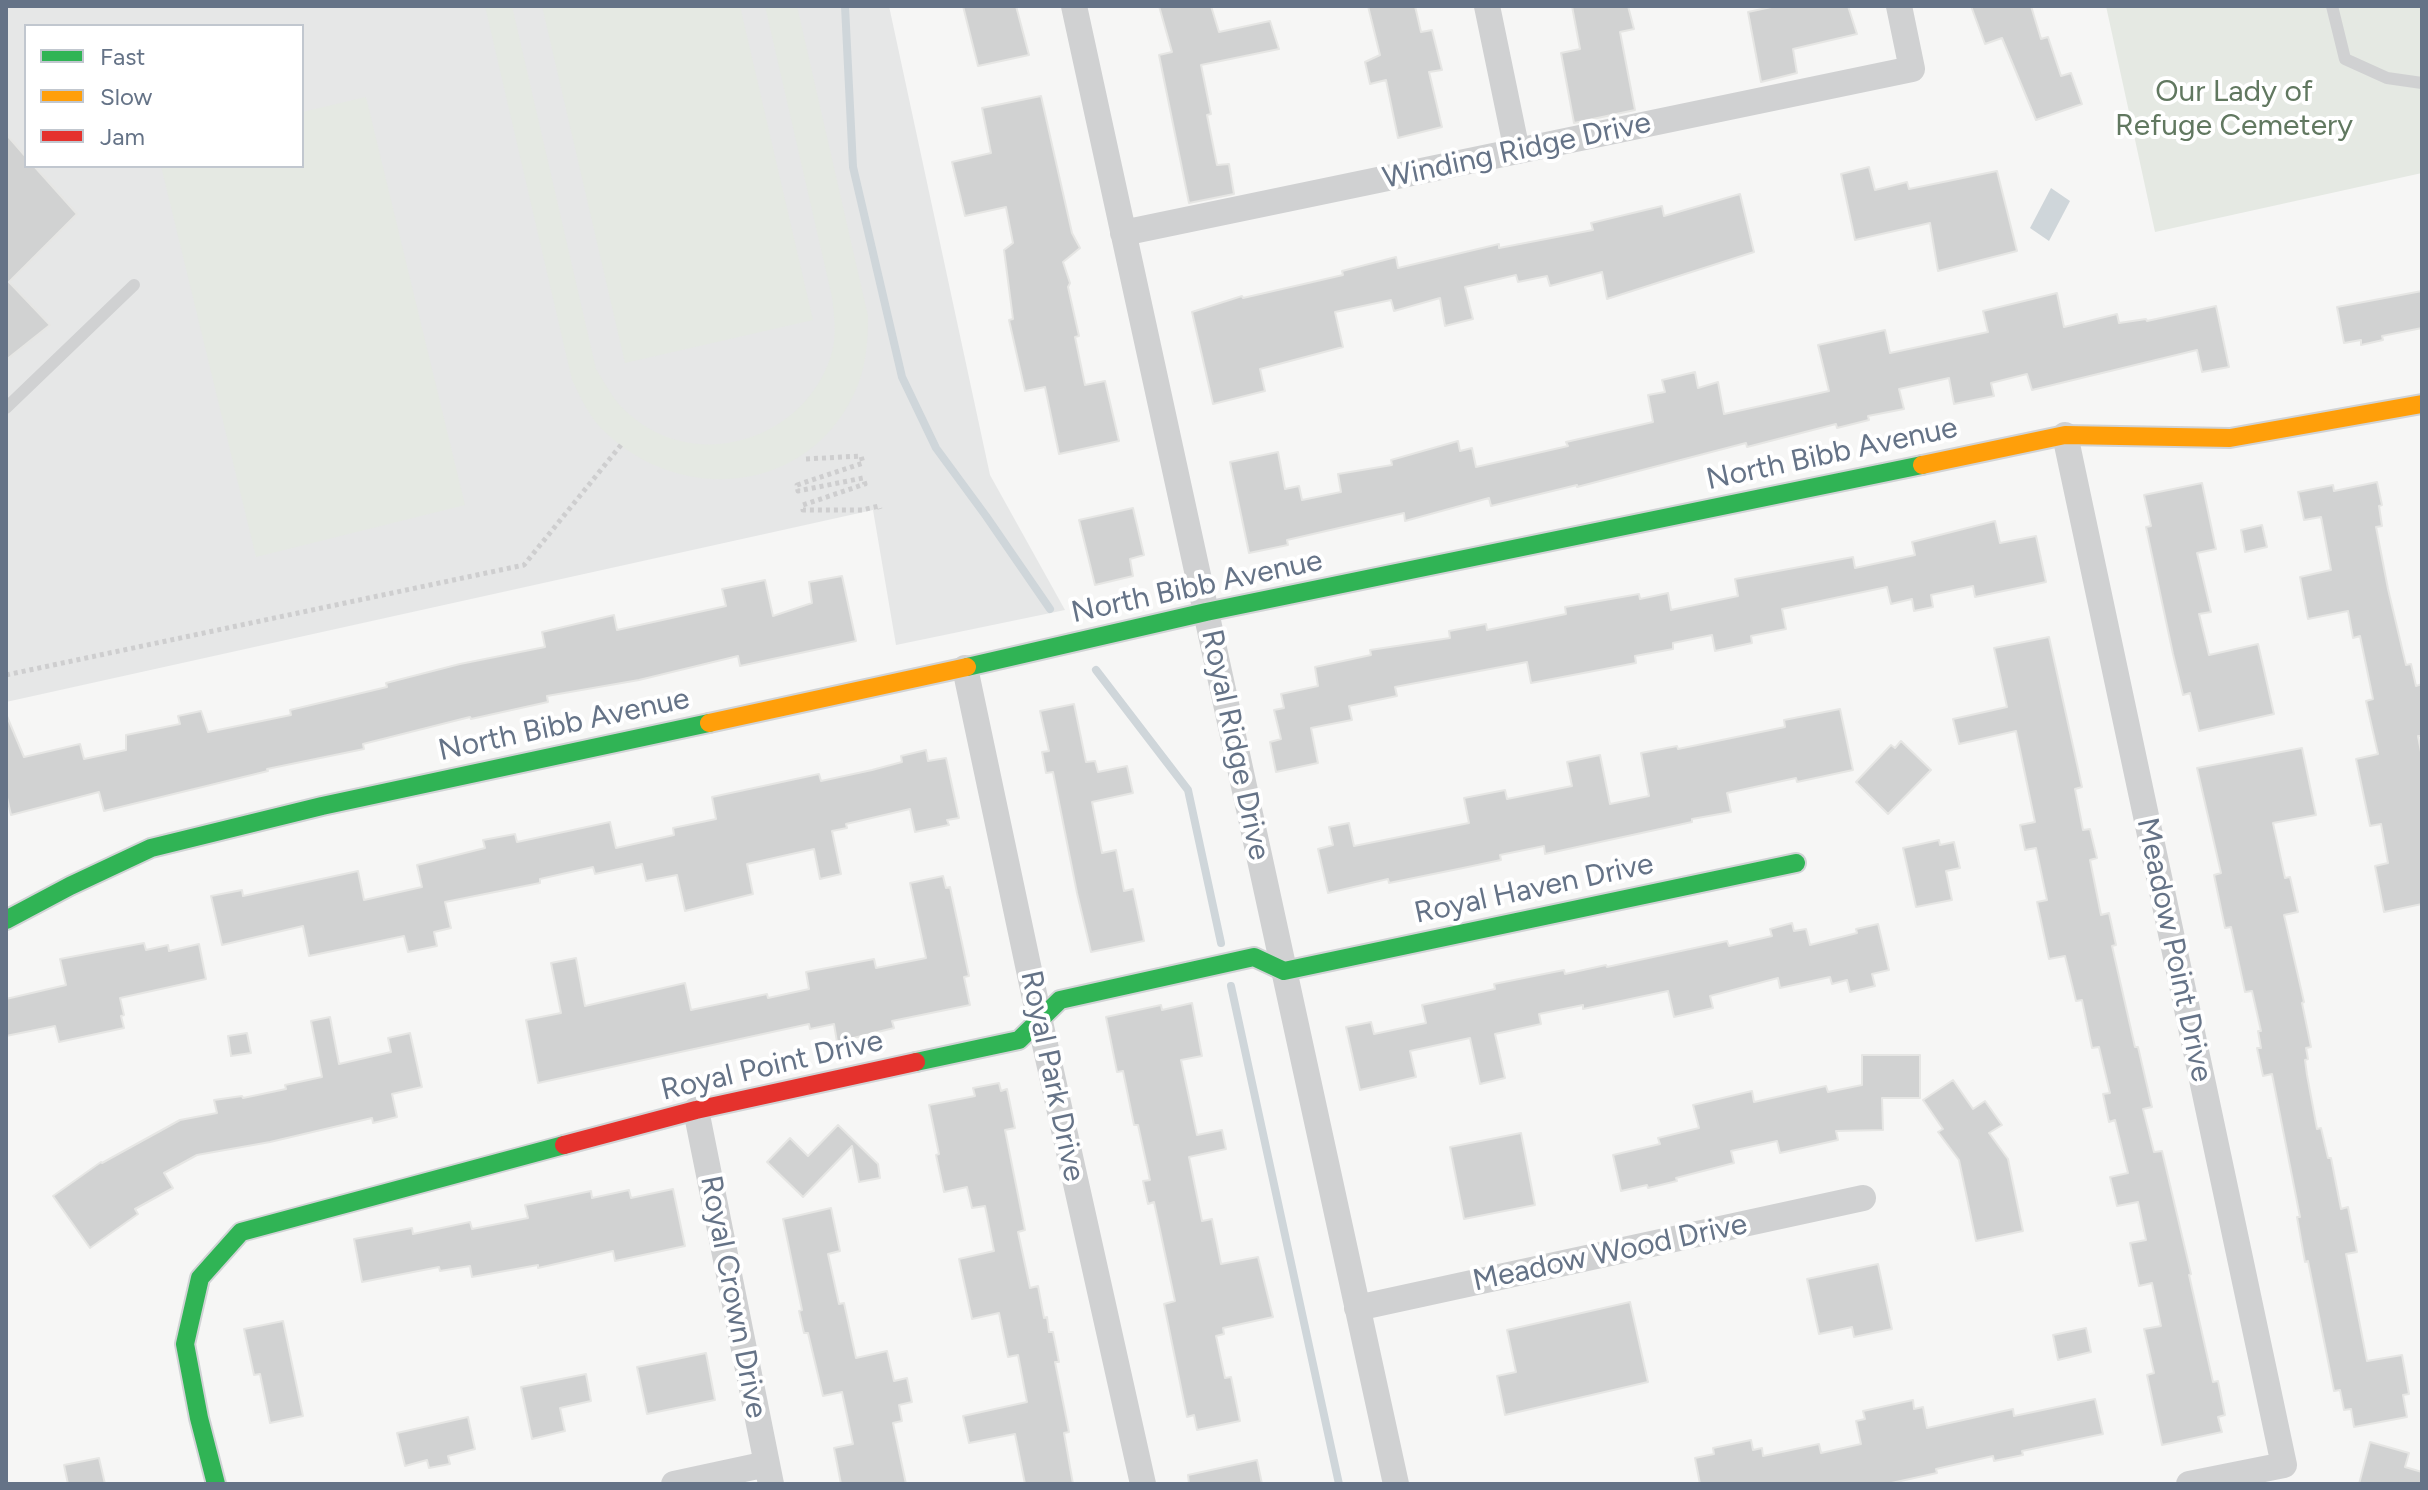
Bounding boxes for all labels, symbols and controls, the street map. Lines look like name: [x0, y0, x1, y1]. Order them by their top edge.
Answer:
legend: [24, 24, 304, 168]
text: Fast: [100, 42, 145, 71]
park label: Our Lady of Refuge Cemetery: [2115, 74, 2353, 144]
text: Slow: [100, 82, 152, 111]
street label: Winding Ridge Drive: [1380, 105, 1654, 197]
text: Jam: [100, 122, 145, 151]
street label: North Bibb Avenue: [1703, 410, 1961, 498]
street label: North Bibb Avenue: [1068, 543, 1326, 631]
street label: Royal Ridge Drive: [1193, 627, 1277, 863]
street label: North Bibb Avenue: [435, 681, 693, 769]
street label: Meadow Point Drive: [2128, 815, 2220, 1085]
street label: Royal Haven Drive: [1411, 846, 1657, 932]
street label: Royal Park Drive: [1012, 967, 1092, 1185]
street label: Royal Point Drive: [657, 1023, 887, 1109]
street label: Royal Crown Drive: [692, 1173, 774, 1421]
street label: Meadow Wood Drive: [1470, 1206, 1750, 1300]

